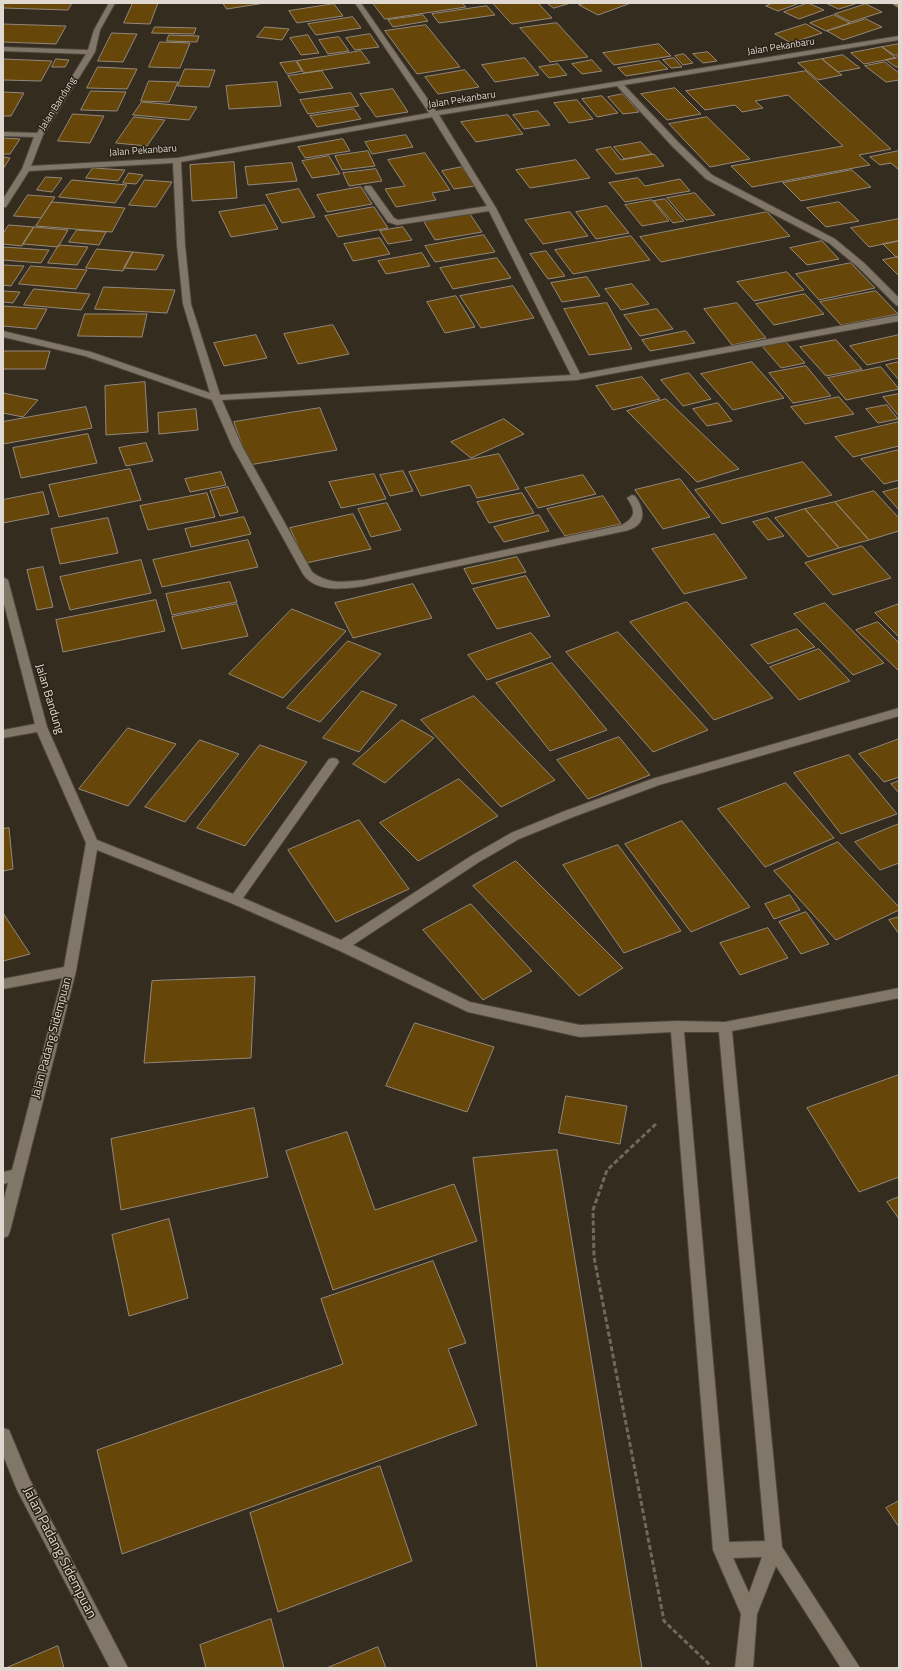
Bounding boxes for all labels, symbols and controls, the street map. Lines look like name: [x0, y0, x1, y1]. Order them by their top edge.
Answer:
street label: Jalan Pekanbaru: [747, 36, 815, 58]
street label: Jalan Bandung: [37, 75, 79, 133]
street label: Jalan Pekanbaru: [428, 89, 496, 111]
street label: Jalan Pekanbaru: [109, 143, 177, 159]
street label: Jalan Bandung: [32, 662, 66, 736]
street label: Jalan Padang Sidempuan: [29, 976, 75, 1100]
street label: Jalan Padang Sidempuan: [18, 1484, 100, 1622]

